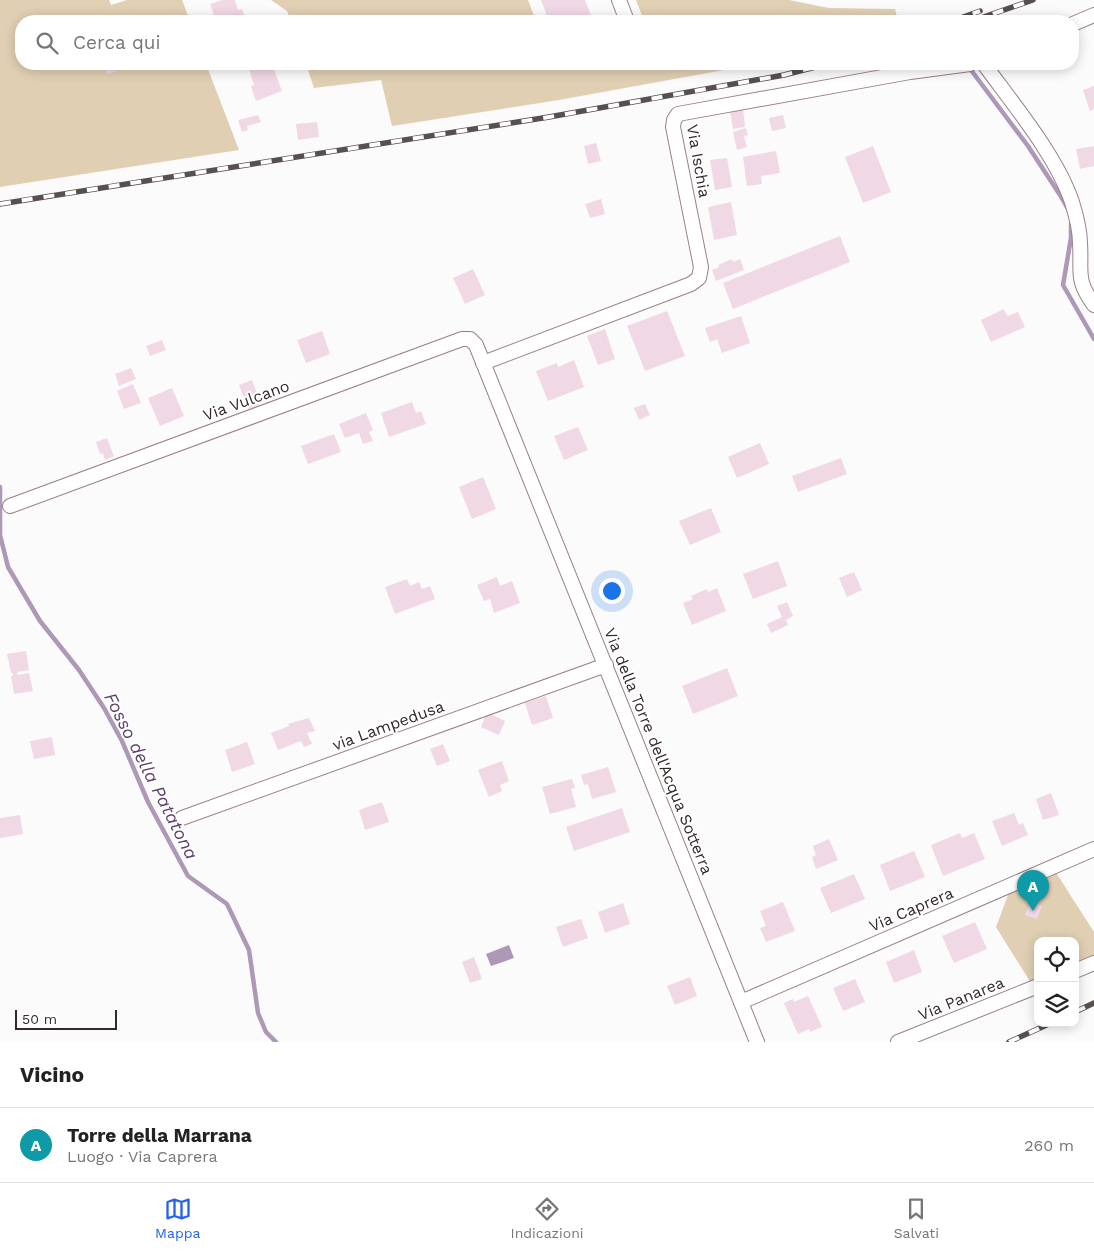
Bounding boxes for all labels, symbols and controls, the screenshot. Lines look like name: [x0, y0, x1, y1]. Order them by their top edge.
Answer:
search box: [15, 15, 1079, 70]
icon: search: [33, 29, 61, 57]
text: Cerca qui: [73, 31, 161, 54]
street label: Via Ischia: [683, 123, 714, 199]
street label: Via Vulcano: [200, 376, 292, 425]
your location: [599, 578, 625, 604]
street label: Via della Torre dell'Acqua Sotterra: [600, 625, 717, 877]
water label: Fosso della Patatona: [100, 689, 203, 863]
street label: via Lampedusa: [330, 696, 447, 754]
pin: A: [1017, 870, 1049, 911]
street label: Via Caprera: [866, 883, 956, 936]
map controls: [1034, 937, 1079, 1027]
button: locate: [1034, 937, 1079, 982]
street label: Via Panarea: [915, 973, 1007, 1024]
button: layers: [1034, 982, 1079, 1027]
scale bar: [15, 1007, 118, 1030]
text: 50 m: [22, 1011, 57, 1027]
text: Vicino: [20, 1062, 84, 1087]
text: Torre della Marrana: [67, 1124, 252, 1147]
text: A: [31, 1136, 41, 1155]
text: 260 m: [1024, 1136, 1074, 1155]
text: Luogo · Via Caprera: [67, 1147, 218, 1166]
tab: Mappa: [155, 1195, 200, 1241]
tab: Indicazioni: [511, 1195, 584, 1241]
tab: Salvati: [894, 1195, 939, 1241]

